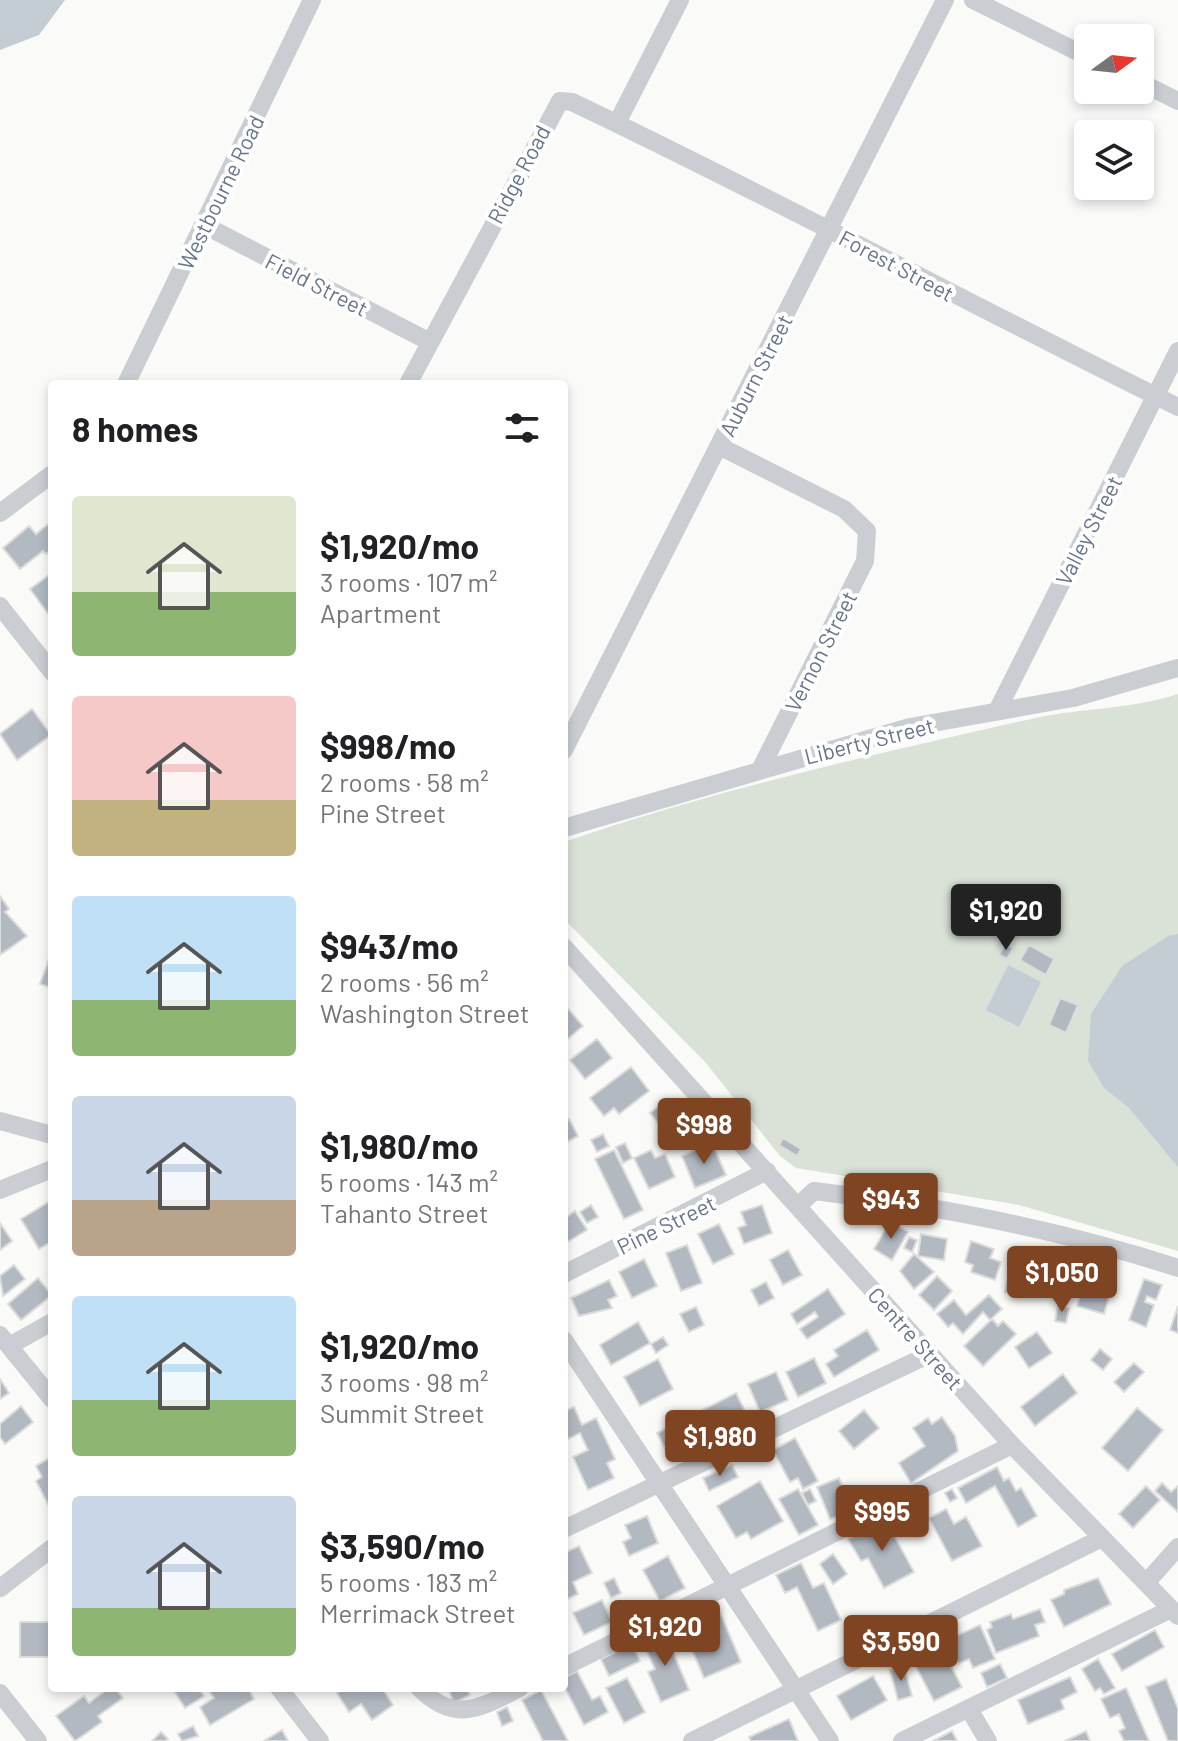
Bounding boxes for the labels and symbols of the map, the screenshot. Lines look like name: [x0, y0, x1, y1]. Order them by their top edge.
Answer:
north arrow: [1074, 24, 1154, 104]
street label: Westbourne Road: [171, 111, 269, 273]
street label: Ridge Road: [481, 120, 555, 228]
street label: Forest Street: [835, 224, 959, 306]
street label: Field Street: [261, 247, 373, 321]
street label: Auburn Street: [713, 310, 797, 440]
street label: Valley Street: [1049, 471, 1127, 589]
street label: Vernon Street: [779, 586, 861, 716]
street label: Liberty Street: [802, 711, 936, 769]
pin: $1,920: [941, 884, 1071, 952]
pin: $998: [657, 1098, 751, 1166]
pin: $943: [844, 1173, 938, 1241]
street label: Pine Street: [612, 1189, 720, 1259]
pin: $1,050: [997, 1246, 1127, 1314]
street label: Centre Street: [863, 1281, 969, 1395]
pin: $1,980: [655, 1410, 785, 1478]
pin: $995: [835, 1485, 929, 1553]
pin: $1,920: [600, 1600, 730, 1668]
pin: $3,590: [836, 1615, 966, 1683]

